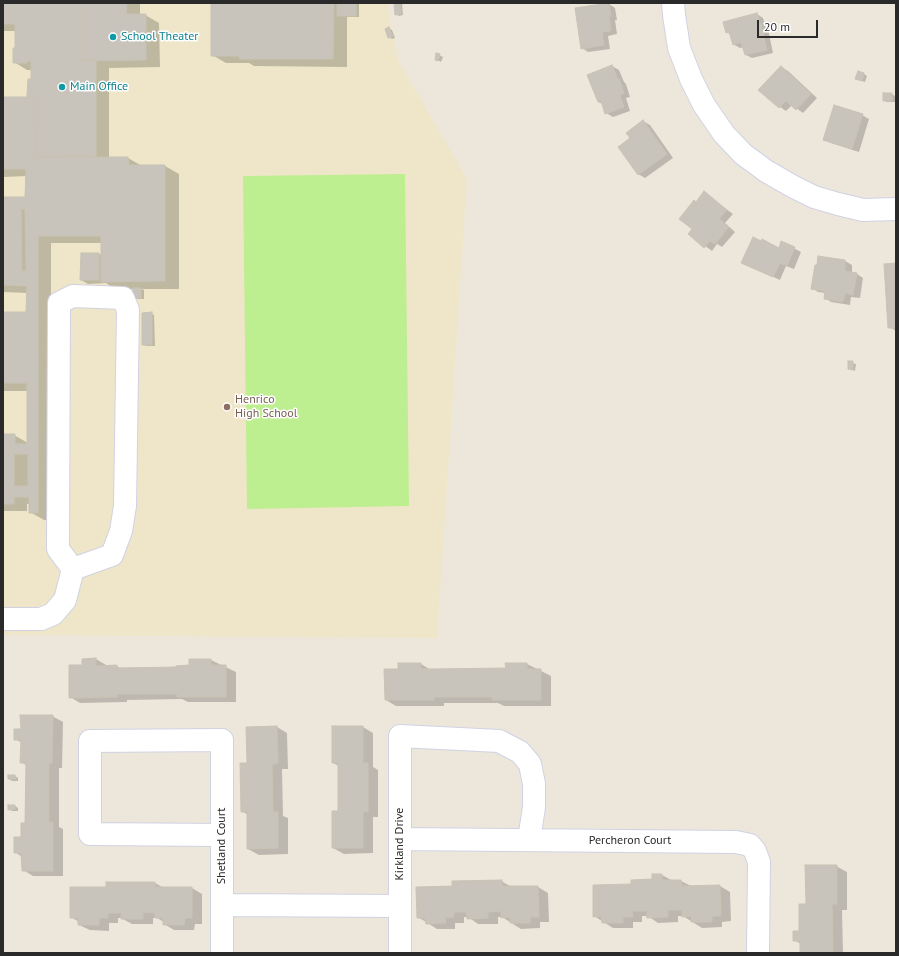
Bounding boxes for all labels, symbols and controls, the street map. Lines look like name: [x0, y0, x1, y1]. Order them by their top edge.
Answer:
scale bar: [759, 12, 820, 38]
text: 20 m: [764, 19, 790, 34]
place label: School Theater: [121, 30, 198, 44]
marker: School Theater: [108, 32, 118, 42]
place label: Main Office: [70, 80, 128, 94]
marker: Main Office: [57, 82, 67, 92]
place label: Henrico High School: [235, 393, 297, 421]
marker: Henrico High School: [222, 402, 232, 412]
street label: Shetland Court: [215, 808, 229, 884]
street label: Kirkland Drive: [393, 808, 407, 880]
street label: Percheron Court: [589, 834, 671, 848]

